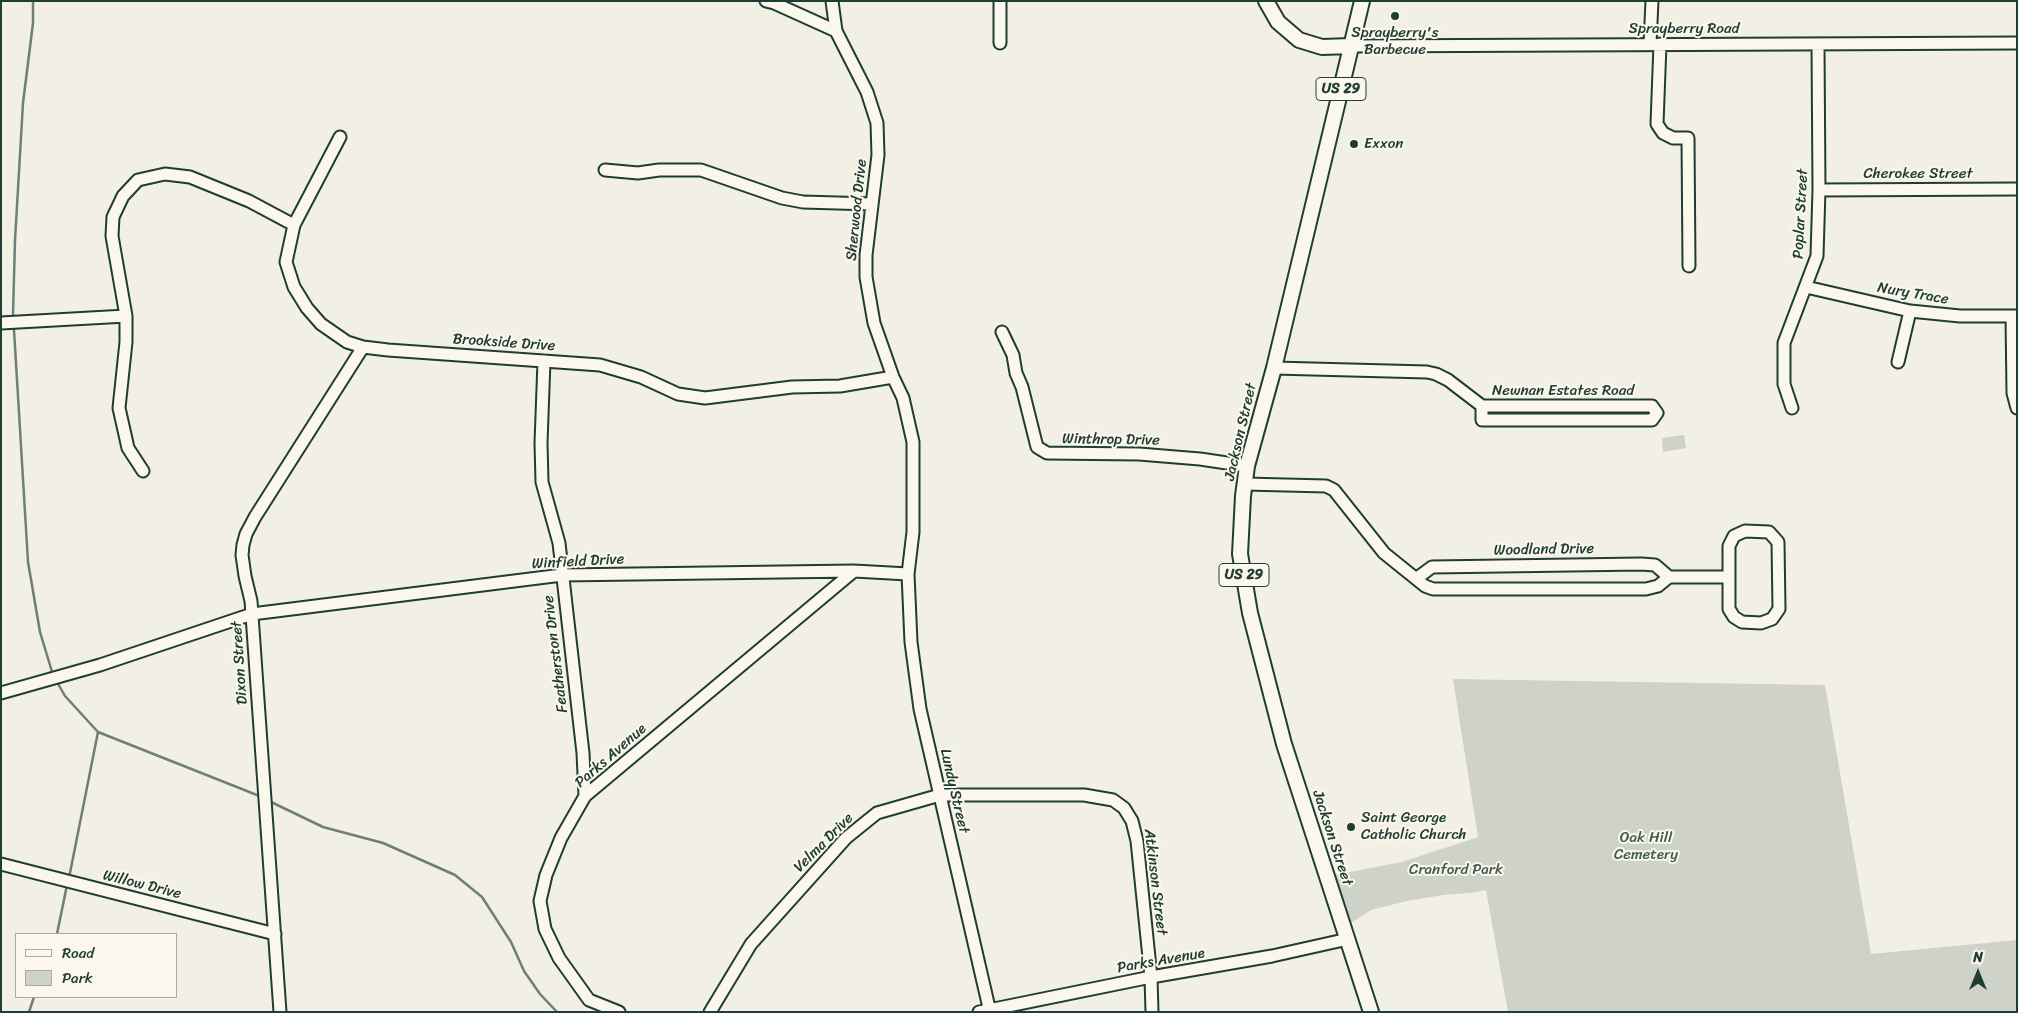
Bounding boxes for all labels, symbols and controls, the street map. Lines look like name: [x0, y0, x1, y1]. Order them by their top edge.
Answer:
marker: Sprayberry's Barbecue: [1389, 10, 1401, 22]
street label: Sprayberry Road: [1629, 20, 1739, 38]
place label: Sprayberry's Barbecue: [1351, 24, 1439, 59]
road number: US 29: [1316, 78, 1366, 100]
place label: Exxon: [1364, 135, 1403, 153]
marker: Exxon: [1348, 138, 1360, 150]
street label: Sherwood Drive: [843, 158, 871, 262]
street label: Cherokee Street: [1863, 165, 1973, 183]
street label: Poplar Street: [1790, 169, 1812, 259]
street label: Nury Trace: [1876, 279, 1950, 309]
street label: Brookside Drive: [452, 330, 556, 356]
street label: Jackson Street: [1221, 382, 1261, 482]
street label: Newnan Estates Road: [1492, 382, 1634, 400]
street label: Winthrop Drive: [1062, 430, 1160, 450]
street label: Woodland Drive: [1494, 540, 1594, 560]
street label: Winfield Drive: [531, 551, 625, 573]
road number: US 29: [1219, 564, 1269, 586]
street label: Featherston Drive: [540, 594, 572, 714]
street label: Dixon Street: [228, 620, 252, 706]
street label: Parks Avenue: [572, 720, 650, 792]
street label: Lundy Street: [936, 747, 972, 835]
street label: Jackson Street: [1308, 788, 1356, 888]
place label: Saint George Catholic Church: [1361, 809, 1466, 844]
street label: Velma Drive: [791, 810, 857, 876]
marker: Saint George Catholic Church: [1345, 821, 1357, 833]
street label: Atkinson Street: [1140, 828, 1170, 936]
park label: Oak Hill Cemetery: [1614, 829, 1678, 864]
park label: Cranford Park: [1409, 861, 1503, 879]
street label: Willow Drive: [101, 867, 183, 903]
legend: [15, 933, 178, 998]
text: Road: [62, 940, 94, 966]
street label: Parks Avenue: [1116, 944, 1206, 978]
text: N: [1973, 945, 1983, 970]
north arrow: [1953, 948, 2003, 998]
text: Park: [62, 965, 93, 991]

